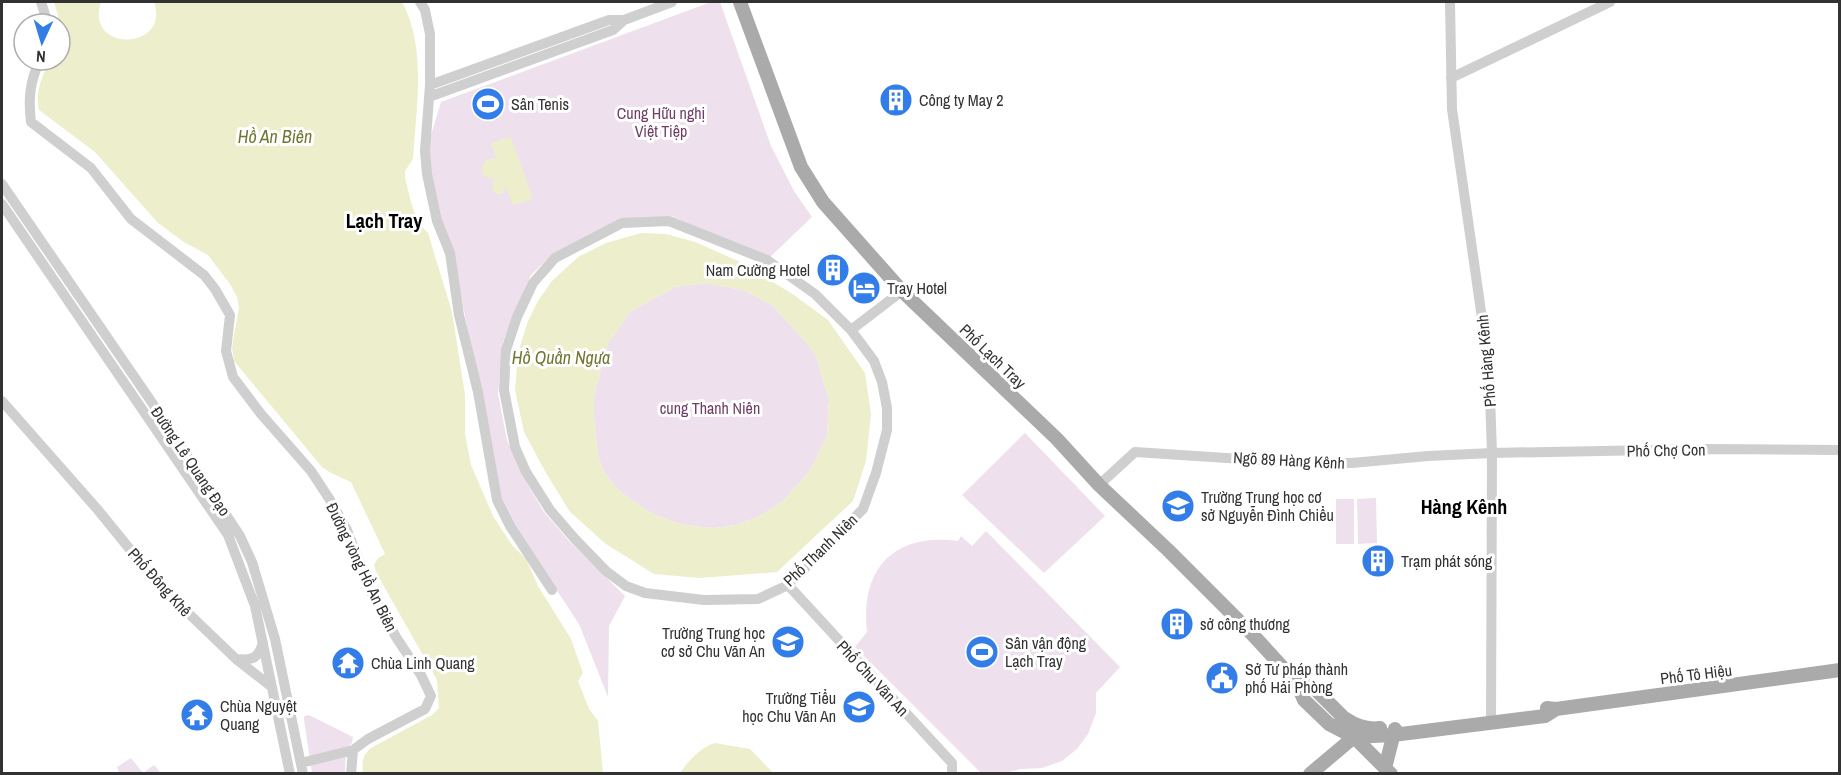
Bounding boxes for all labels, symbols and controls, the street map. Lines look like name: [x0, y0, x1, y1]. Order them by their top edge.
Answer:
north arrow: [12, 12, 72, 72]
text: N: [35, 46, 46, 68]
building icon: Công ty May 2: [878, 82, 914, 118]
sports icon: Sân Tenis: [470, 86, 506, 122]
place label: Công ty May 2: [919, 89, 1004, 111]
place label: Sân Tenis: [511, 93, 569, 115]
park label: Cung Hữu nghị Việt Tiệp: [617, 102, 705, 142]
water label: Hồ An Biên: [238, 124, 312, 149]
district label: Lạch Tray: [346, 207, 423, 234]
building icon: Nam Cường Hotel: [815, 252, 851, 288]
place label: Nam Cường Hotel: [706, 259, 810, 281]
hotel icon: Tray Hotel: [846, 270, 882, 306]
place label: Tray Hotel: [887, 277, 947, 299]
street label: Phố Hàng Kênh: [1471, 314, 1501, 408]
street label: Phố Lạch Tray: [955, 319, 1031, 394]
water label: Hồ Quần Ngựa: [512, 345, 610, 370]
park label: cung Thanh Niên: [660, 397, 760, 419]
street label: Đường Lê Quang Đạo: [146, 402, 236, 520]
street label: Phố Chợ Con: [1626, 438, 1706, 462]
street label: Ngõ 89 Hàng Kênh: [1233, 446, 1345, 474]
place label: Trường Trung học cơ sở Nguyễn Đình Chiểu: [1201, 486, 1334, 526]
school or university icon: Trường Trung học cơ sở Nguyễn Đình Chiểu: [1160, 488, 1196, 524]
district label: Hàng Kênh: [1421, 493, 1507, 520]
street label: Đường vòng Hồ An Biên: [321, 499, 403, 635]
street label: Phố Thanh Niên: [778, 509, 862, 591]
street label: Phố Đông Khê: [123, 543, 197, 621]
building icon: Trạm phát sóng: [1360, 543, 1396, 579]
place label: Trạm phát sóng: [1401, 550, 1493, 572]
building icon: sở công thương: [1159, 606, 1195, 642]
place label: sở công thương: [1200, 613, 1290, 635]
place label: Trường Trung học cơ sở Chu Văn An: [661, 622, 765, 662]
school or university icon: Trường Trung học cơ sở Chu Văn An: [770, 624, 806, 660]
place label: Sân vận động Lạch Tray: [1005, 632, 1087, 672]
sports icon: Sân vận động Lạch Tray: [964, 634, 1000, 670]
street label: Phố Chu Văn An: [832, 635, 914, 721]
temple icon: Chùa Linh Quang: [330, 645, 366, 681]
place label: Chùa Linh Quang: [371, 652, 475, 674]
place label: Sở Tư pháp thành phố Hải Phòng: [1245, 658, 1348, 698]
street label: Phố Tô Hiệu: [1659, 659, 1733, 689]
public building icon: Sở Tư pháp thành phố Hải Phòng: [1204, 660, 1240, 696]
place label: Trường Tiểu học Chu Văn An: [742, 687, 836, 727]
school or university icon: Trường Tiểu học Chu Văn An: [841, 689, 877, 725]
place label: Chùa Nguyệt Quang: [220, 695, 297, 735]
temple icon: Chùa Nguyệt Quang: [179, 697, 215, 733]

